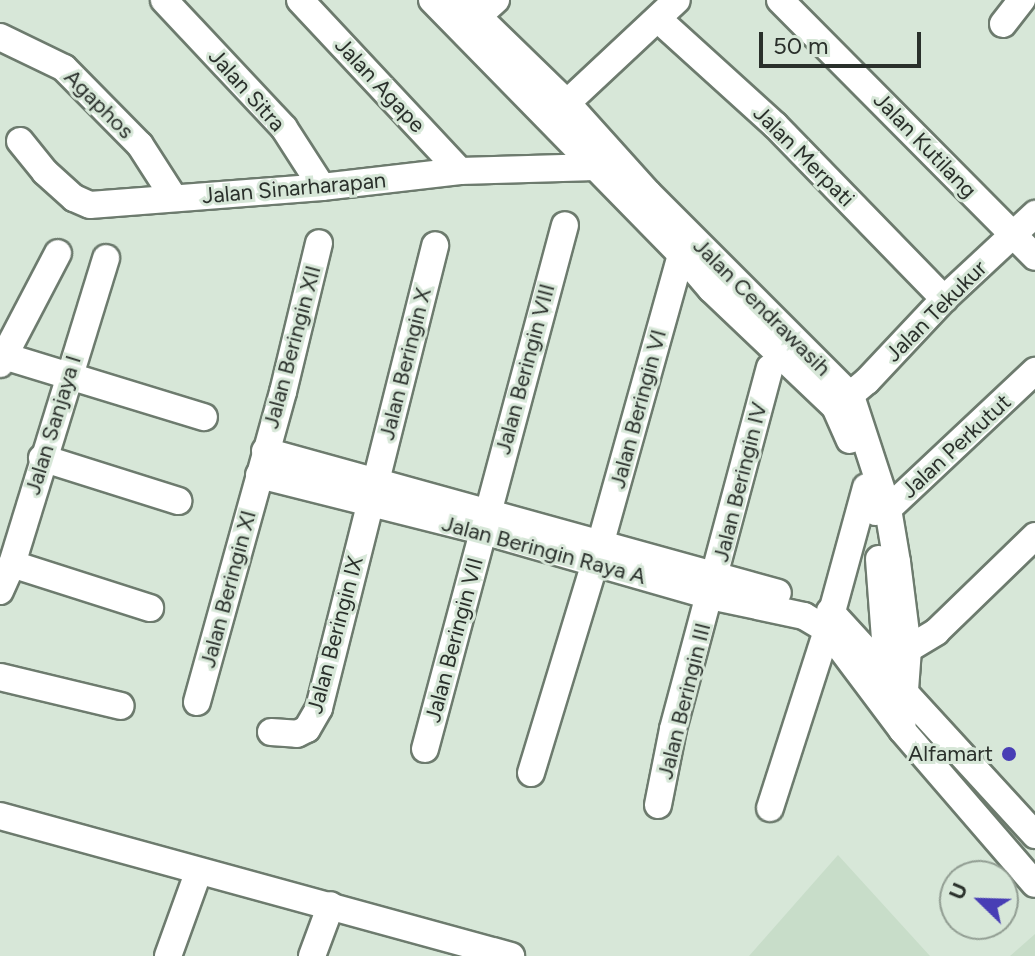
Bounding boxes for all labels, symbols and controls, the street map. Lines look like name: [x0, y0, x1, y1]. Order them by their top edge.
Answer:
scale bar: [763, 16, 925, 66]
text: 50 m: [773, 31, 829, 60]
street label: Jalan Agape: [329, 32, 431, 138]
street label: Jalan Sitra: [203, 43, 291, 137]
street label: Agaphos: [59, 64, 139, 144]
street label: Jalan Kutilang: [868, 87, 982, 203]
street label: Jalan Merpati: [748, 100, 860, 212]
street label: Jalan Sinarharapan: [201, 167, 387, 209]
street label: Jalan Cendrawasih: [688, 233, 836, 381]
street label: Jalan Tekukur: [880, 255, 992, 367]
street label: Jalan Beringin XII: [258, 263, 326, 431]
street label: Jalan Beringin VIII: [490, 281, 560, 457]
street label: Jalan Beringin X: [373, 285, 437, 443]
street label: Jalan Beringin VI: [604, 327, 672, 491]
street label: Jalan Sanjaya I: [19, 352, 87, 498]
street label: Jalan Perkutut: [896, 389, 1016, 503]
street label: Jalan Beringin IV: [707, 399, 773, 565]
street label: Jalan Beringin XI: [194, 507, 262, 671]
street label: Jalan Beringin Raya A: [439, 510, 649, 590]
street label: Jalan Beringin IX: [301, 553, 369, 717]
street label: Jalan Beringin VII: [419, 555, 489, 725]
street label: Jalan Beringin III: [652, 620, 716, 782]
place label: Alfamart: [908, 741, 993, 767]
marker: Alfamart: [1000, 745, 1018, 763]
north arrow: [939, 860, 1019, 940]
text: U: [943, 879, 974, 904]

